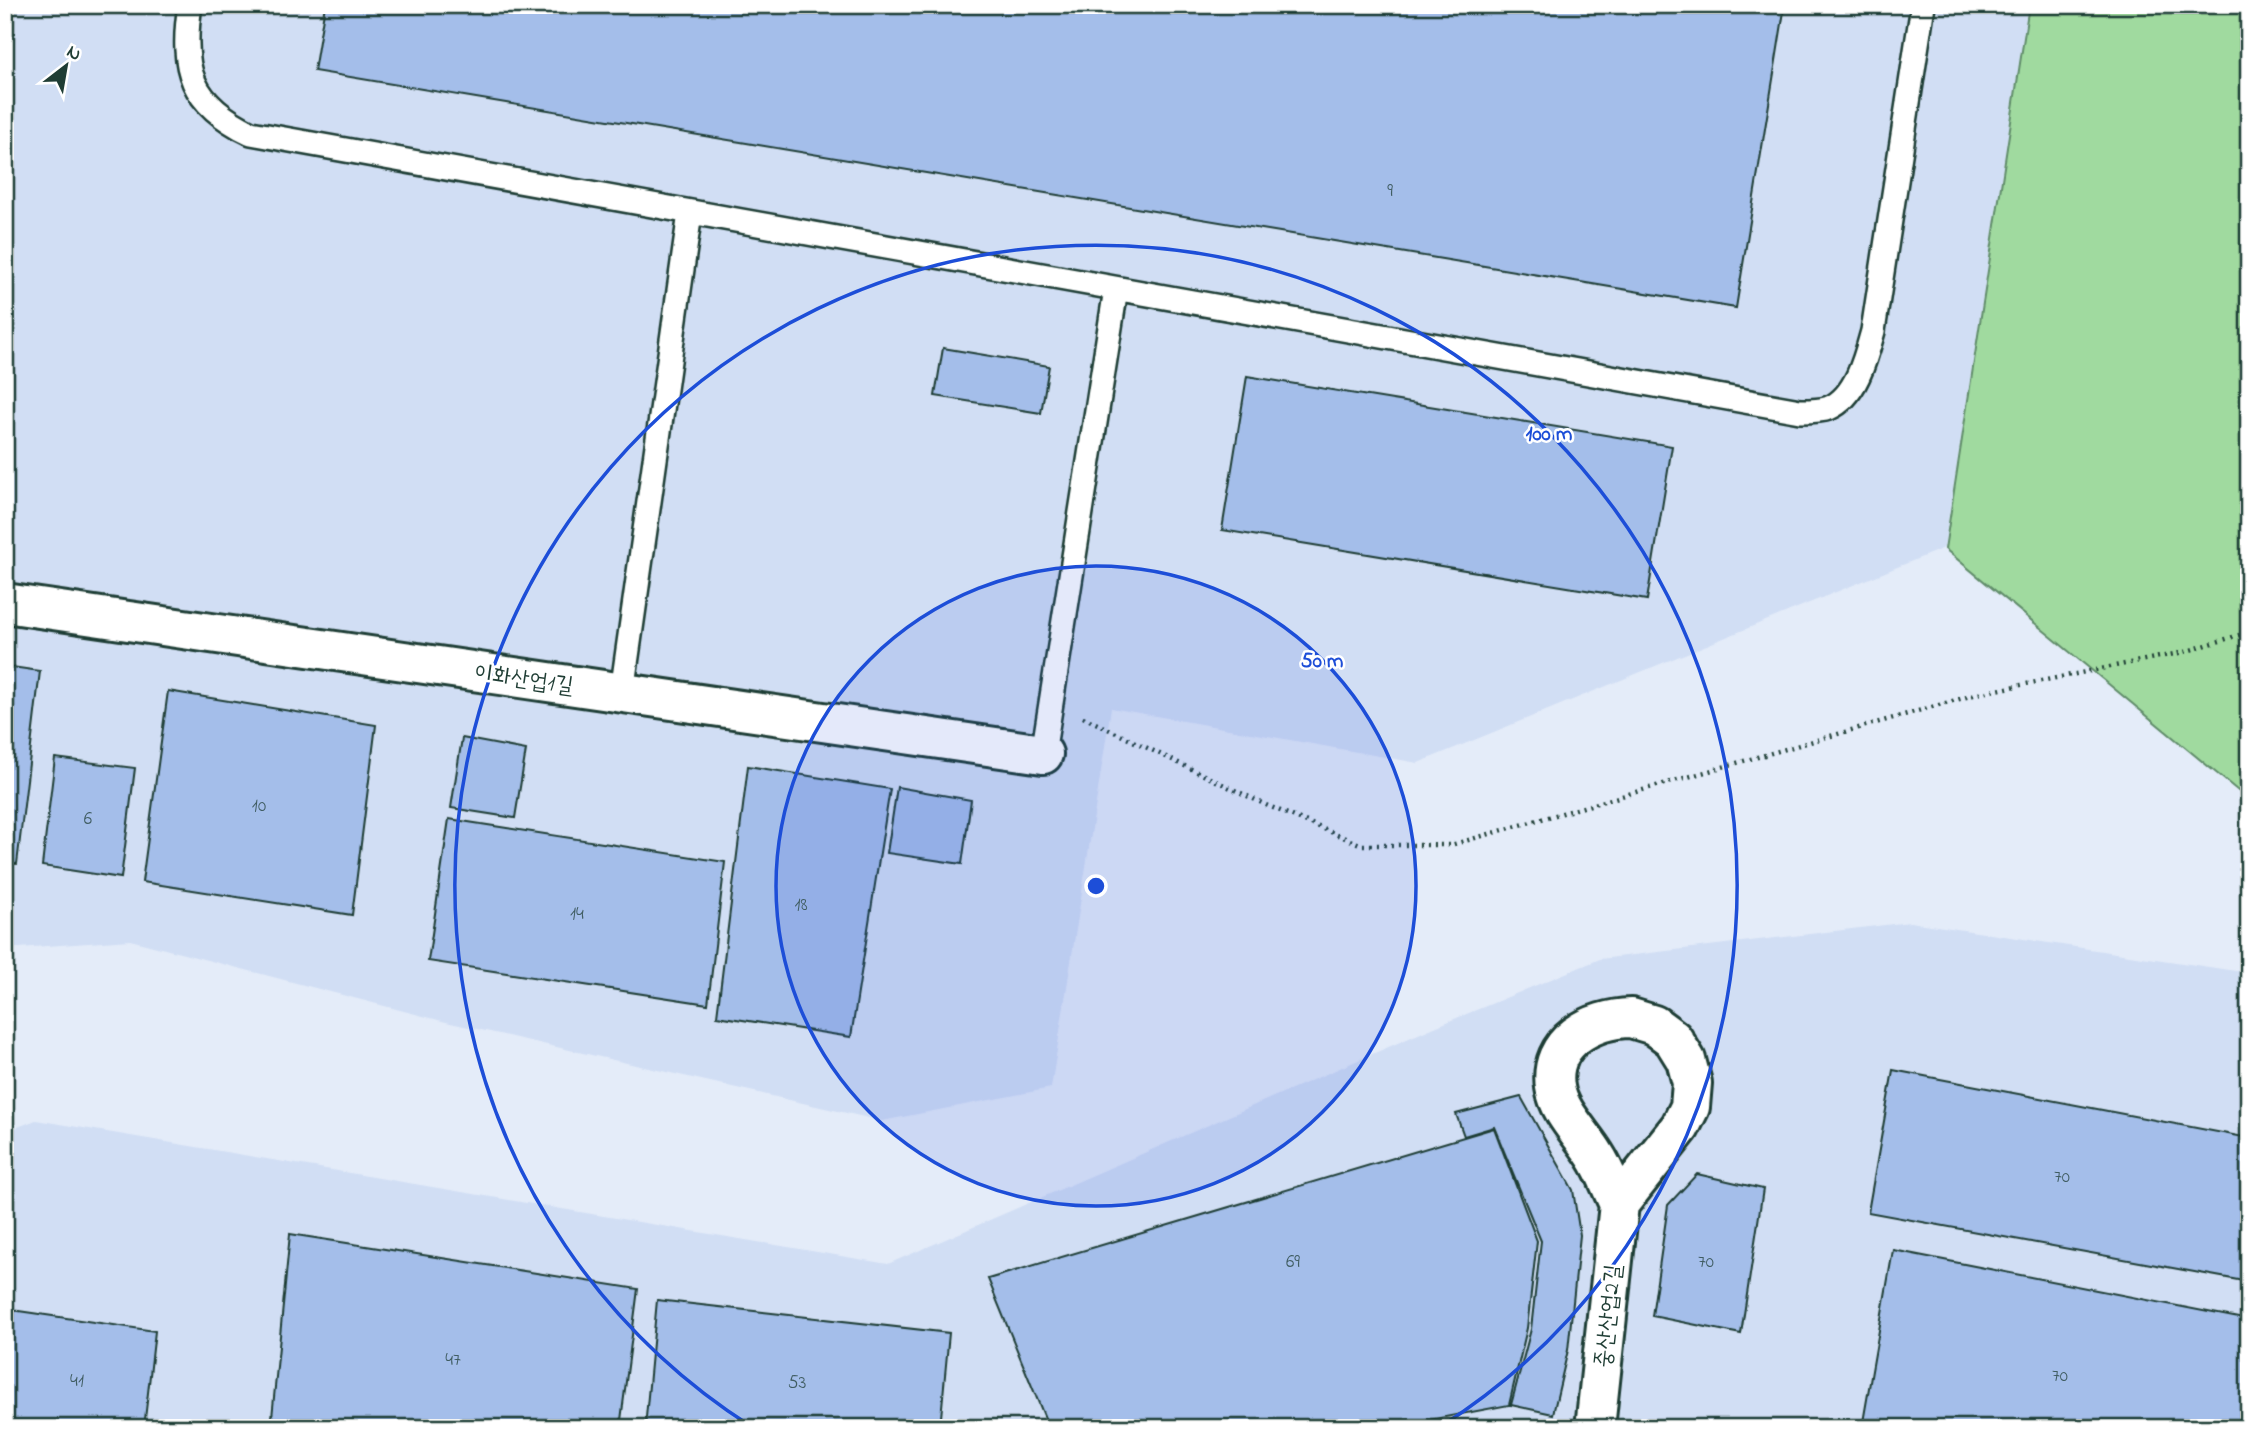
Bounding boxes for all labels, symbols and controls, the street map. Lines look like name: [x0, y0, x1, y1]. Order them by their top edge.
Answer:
north arrow: [32, 32, 102, 102]
text: N: [61, 39, 86, 69]
house number: 9: [1387, 178, 1393, 205]
text: 100 m: [1526, 420, 1572, 450]
text: 50 m: [1301, 647, 1343, 677]
street label: 이화산업1길: [472, 657, 575, 704]
house number: 10: [252, 793, 266, 820]
house number: 6: [84, 806, 92, 833]
centre of rings: [1084, 874, 1108, 898]
house number: 18: [794, 892, 808, 919]
house number: 14: [570, 901, 584, 928]
house number: 70: [2054, 1164, 2070, 1191]
house number: 69: [1286, 1249, 1300, 1276]
house number: 70: [1698, 1249, 1714, 1276]
street label: 중산산업2길: [1588, 1263, 1631, 1370]
house number: 47: [445, 1347, 461, 1374]
house number: 70: [2052, 1363, 2068, 1390]
house number: 41: [70, 1368, 84, 1395]
house number: 53: [788, 1370, 807, 1397]

